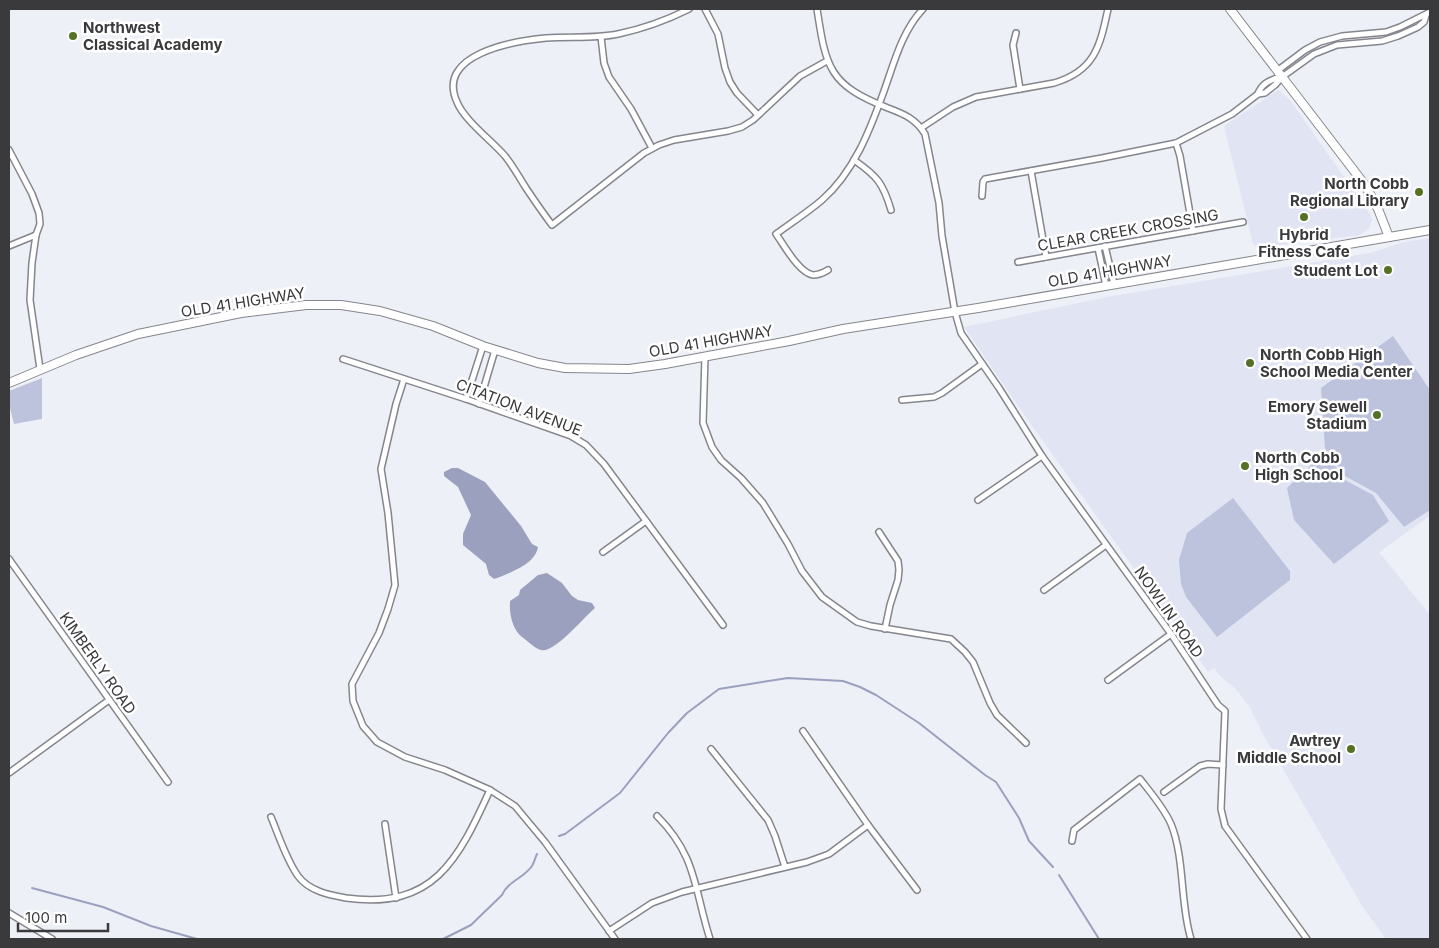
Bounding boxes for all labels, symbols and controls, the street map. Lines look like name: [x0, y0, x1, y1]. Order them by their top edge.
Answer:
place label: Northwest Classical Academy: [83, 18, 222, 54]
marker: Northwest Classical Academy: [67, 30, 79, 42]
place label: North Cobb Regional Library: [1290, 174, 1409, 210]
marker: North Cobb Regional Library: [1413, 186, 1425, 198]
street label: CLEAR CREEK CROSSING: [1036, 205, 1220, 255]
marker: Hybrid Fitness Cafe: [1298, 211, 1310, 223]
place label: Hybrid Fitness Cafe: [1258, 225, 1350, 261]
street label: OLD 41 HIGHWAY: [1047, 251, 1173, 291]
place label: Student Lot: [1293, 261, 1378, 280]
marker: Student Lot: [1382, 264, 1394, 276]
street label: OLD 41 HIGHWAY: [179, 283, 307, 321]
street label: OLD 41 HIGHWAY: [648, 321, 774, 361]
place label: North Cobb High School Media Center: [1260, 345, 1412, 381]
marker: North Cobb High School Media Center: [1244, 357, 1256, 369]
street label: CITATION AVENUE: [453, 374, 585, 440]
place label: Emory Sewell Stadium: [1268, 397, 1367, 433]
marker: Emory Sewell Stadium: [1371, 409, 1383, 421]
place label: North Cobb High School: [1255, 448, 1343, 484]
marker: North Cobb High School: [1239, 460, 1251, 472]
street label: NOWLIN ROAD: [1130, 563, 1208, 661]
street label: KIMBERLY ROAD: [56, 608, 140, 718]
place label: Awtrey Middle School: [1237, 731, 1341, 767]
marker: Awtrey Middle School: [1345, 743, 1357, 755]
scale bar: [18, 900, 108, 932]
text: 100 m: [25, 908, 67, 927]

